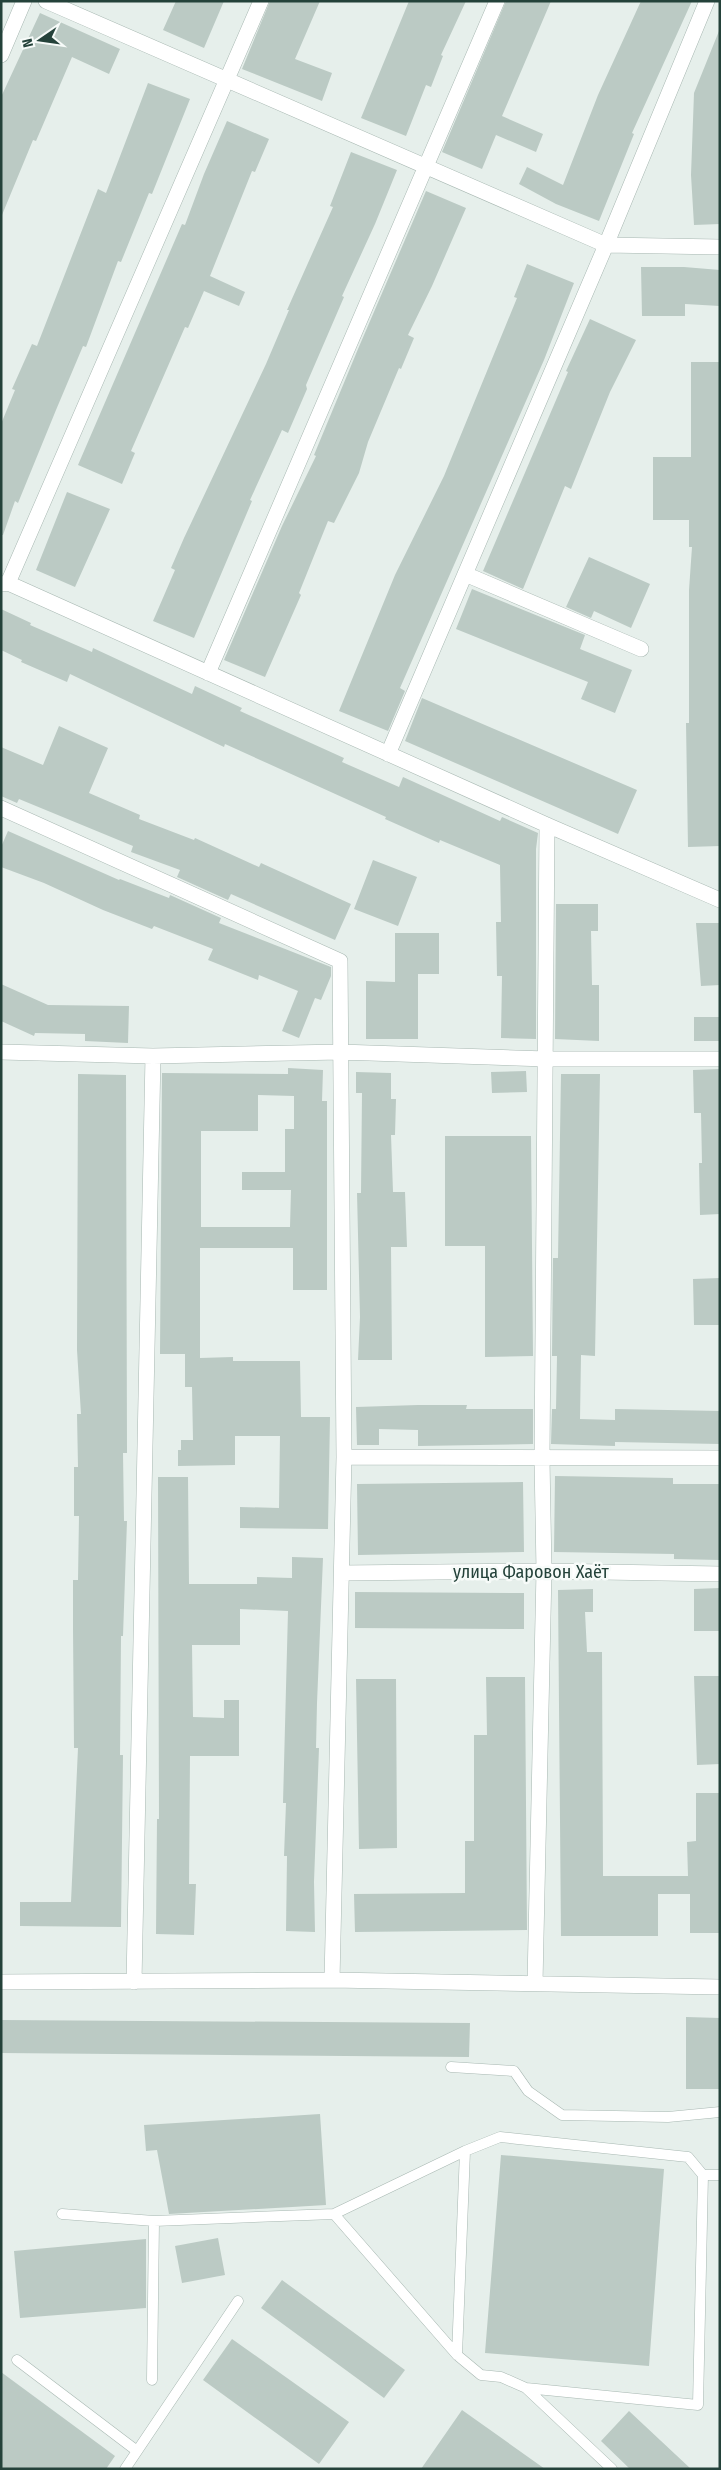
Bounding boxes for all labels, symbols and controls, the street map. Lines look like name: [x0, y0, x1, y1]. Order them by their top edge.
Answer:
north arrow: [15, 15, 65, 65]
text: N: [19, 37, 37, 49]
street label: улица Фаровон Хаёт: [453, 1561, 610, 1583]

